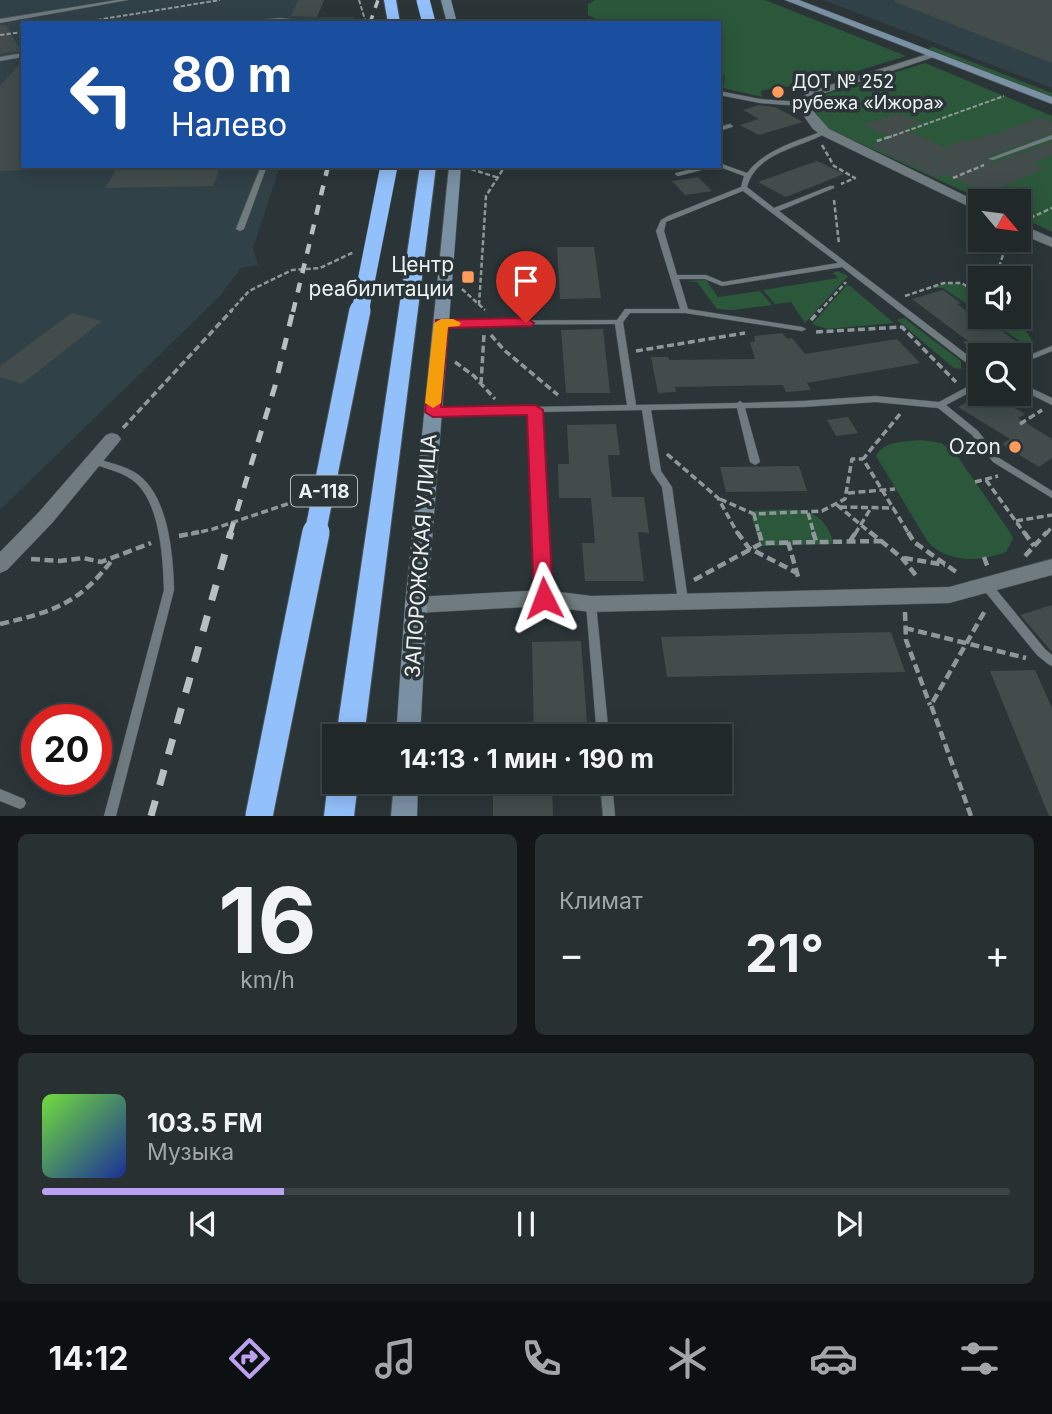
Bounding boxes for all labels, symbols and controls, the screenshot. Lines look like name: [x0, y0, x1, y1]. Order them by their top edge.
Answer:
text: 80 m: [171, 45, 292, 104]
icon: left: [56, 49, 147, 140]
place label: ДОТ № 252 рубежа «Ижора»: [792, 71, 944, 113]
marker: ДОТ № 252 рубежа «Ижора»: [770, 84, 786, 100]
text: Налево: [171, 105, 287, 144]
north arrow: [968, 189, 1031, 252]
map controls: [968, 189, 1031, 406]
pin: [496, 251, 556, 323]
place label: Центр реабилитации: [309, 252, 454, 301]
icon: arrive: [507, 262, 545, 300]
button: sound: [968, 266, 1031, 329]
marker: Центр реабилитации: [460, 269, 476, 285]
button: search: [968, 343, 1031, 406]
street label: ЗАПОРОЖСКАЯ УЛИЦА: [399, 433, 442, 679]
place label: Ozon: [949, 434, 1001, 459]
marker: Ozon: [1007, 439, 1023, 455]
road number: А-118: [291, 476, 357, 506]
position arrow: [507, 561, 581, 635]
speed limit sign: 20: [21, 704, 112, 795]
text: 14:13 · 1 мин · 190 m: [400, 743, 654, 774]
text: 16: [218, 865, 317, 975]
text: Климат: [559, 887, 643, 915]
text: 21°: [745, 922, 824, 985]
text: −: [559, 931, 584, 977]
text: +: [985, 931, 1010, 977]
text: km/h: [240, 966, 295, 994]
text: 103.5 FM: [147, 1107, 263, 1138]
text: Музыка: [147, 1138, 234, 1166]
icon: previous: [184, 1205, 222, 1243]
icon: pause: [507, 1205, 545, 1243]
icon: next: [830, 1205, 868, 1243]
icon: directions: [225, 1334, 274, 1383]
icon: music: [371, 1334, 420, 1383]
icon: phone: [517, 1334, 566, 1383]
icon: climate: [663, 1334, 712, 1383]
icon: car: [809, 1334, 858, 1383]
icon: filters: [955, 1334, 1004, 1383]
text: 14:12: [48, 1339, 129, 1378]

